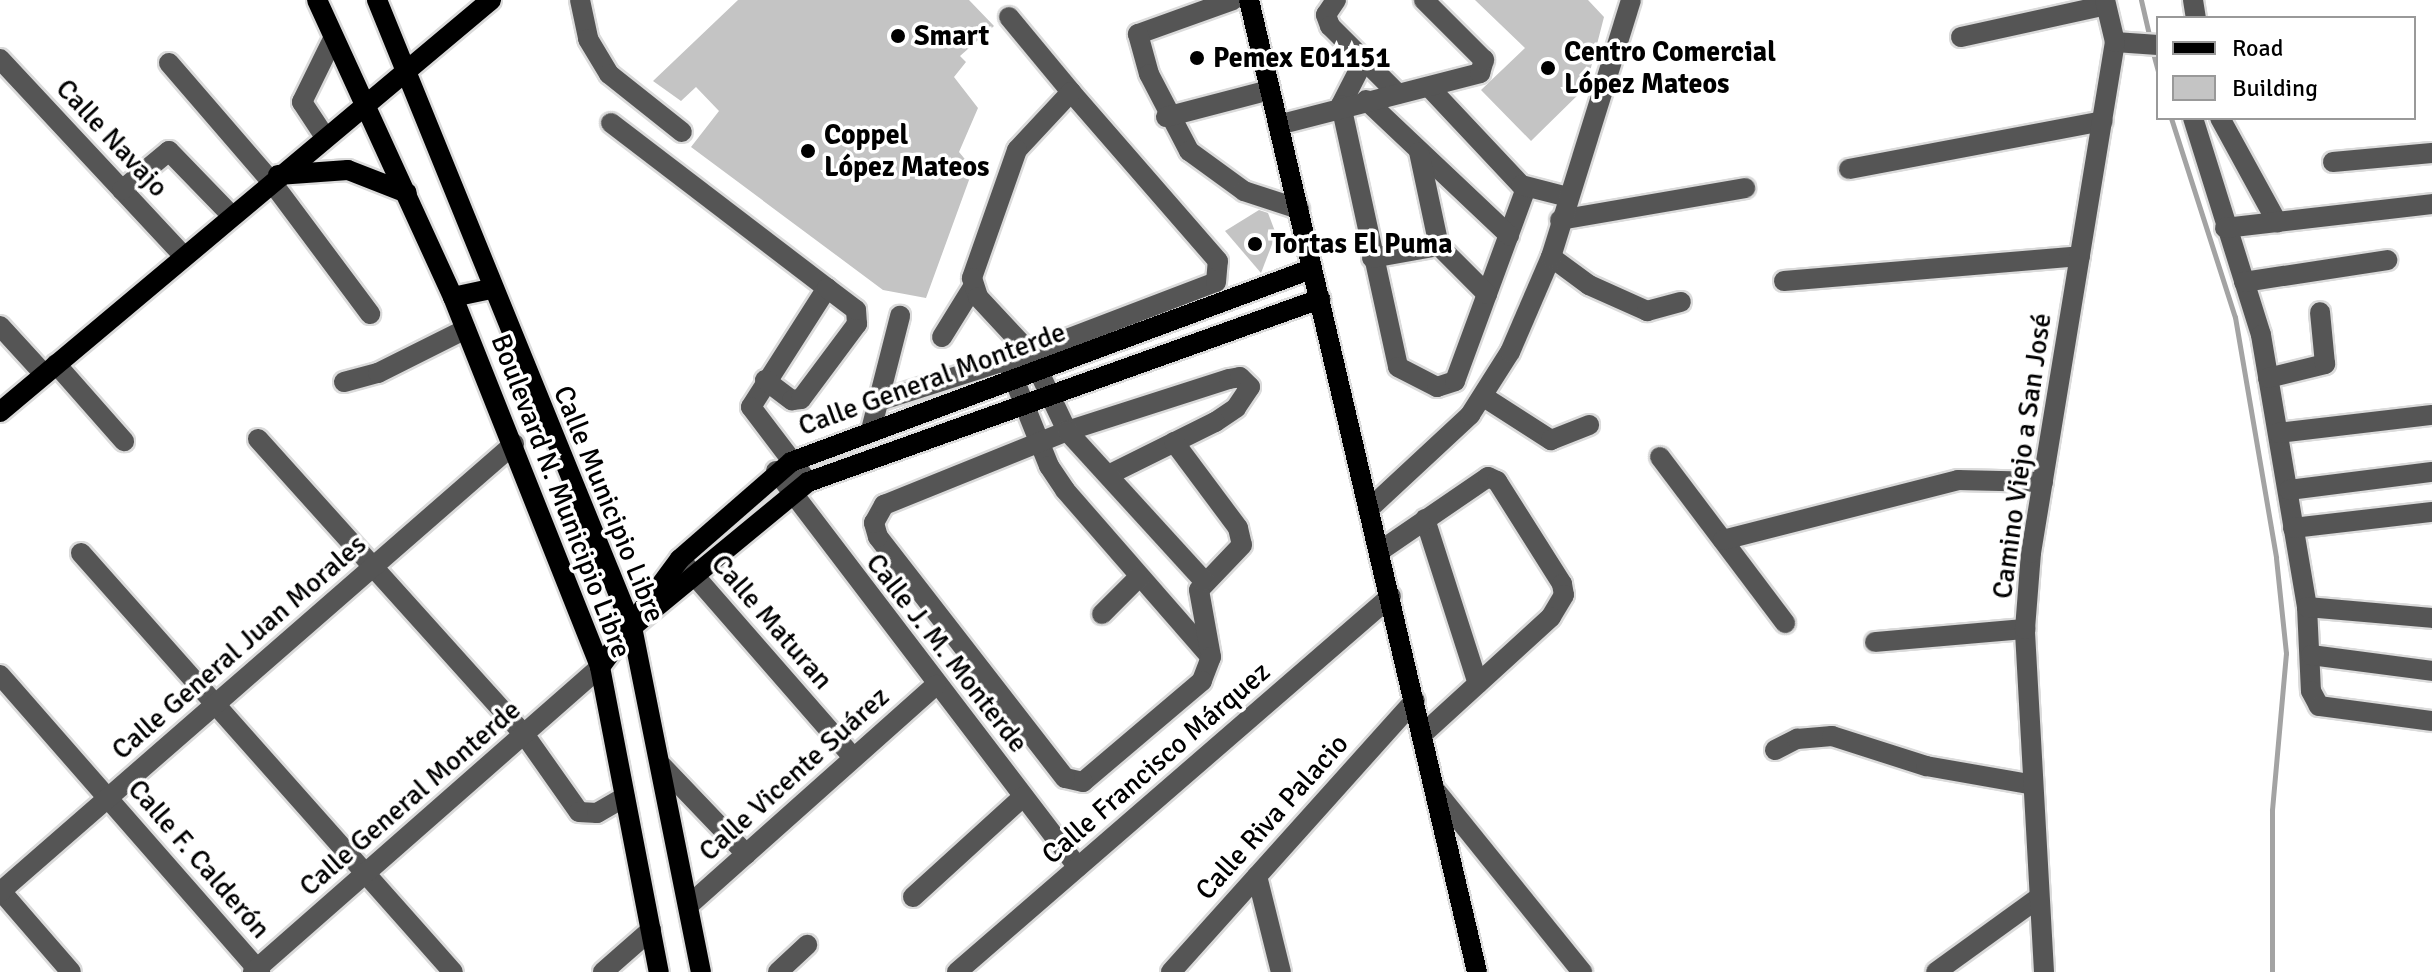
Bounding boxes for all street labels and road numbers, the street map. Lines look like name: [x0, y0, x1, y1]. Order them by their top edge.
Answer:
street label: Calle Navajo: [49, 72, 175, 204]
street label: Camino Viejo a San José: [1985, 311, 2059, 601]
street label: Calle General Monterde: [794, 315, 1070, 443]
street label: Boulevard N. Municipio Libre: [484, 329, 638, 663]
street label: Calle Municipio Libre: [546, 381, 672, 627]
street label: Calle General Juan Morales: [105, 527, 373, 767]
street label: Calle J. M. Monterde: [859, 547, 1035, 759]
street label: Calle Maturan: [704, 548, 840, 696]
street label: Calle Francisco Márquez: [1035, 655, 1277, 871]
street label: Calle Vicente Suárez: [692, 680, 896, 868]
street label: Calle General Monterde: [293, 693, 527, 903]
street label: Calle Riva Palacio: [1189, 727, 1355, 907]
street label: Calle F. Calderón: [121, 773, 277, 945]

